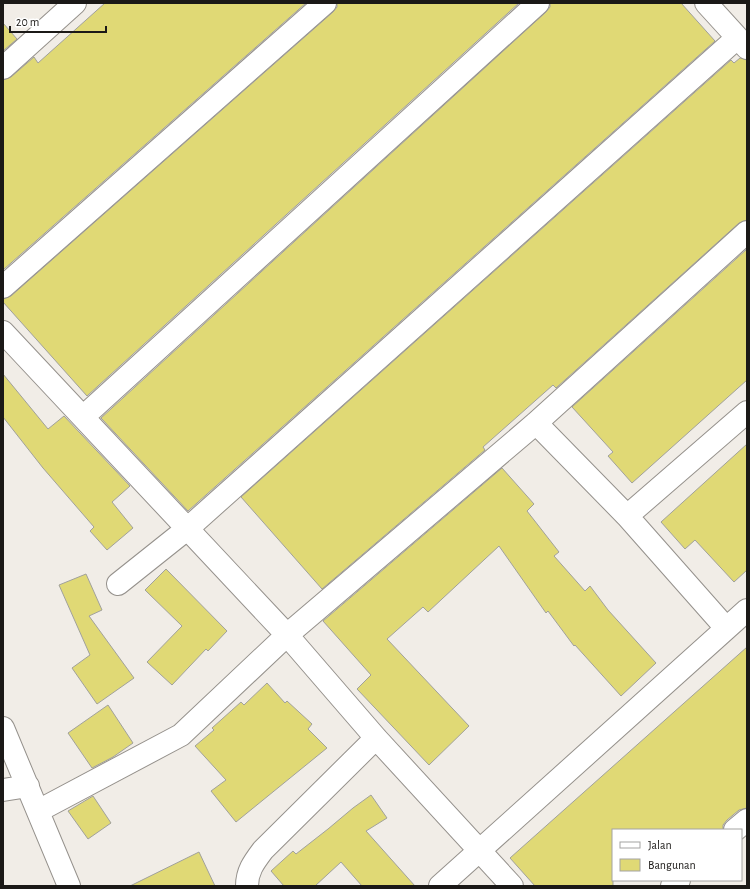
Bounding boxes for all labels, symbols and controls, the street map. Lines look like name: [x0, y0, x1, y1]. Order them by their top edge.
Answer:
scale bar: [10, 8, 106, 34]
text: 20 m: [16, 16, 39, 28]
legend: [612, 829, 742, 881]
text: Jalan: [648, 839, 672, 851]
text: Bangunan: [648, 859, 696, 871]

